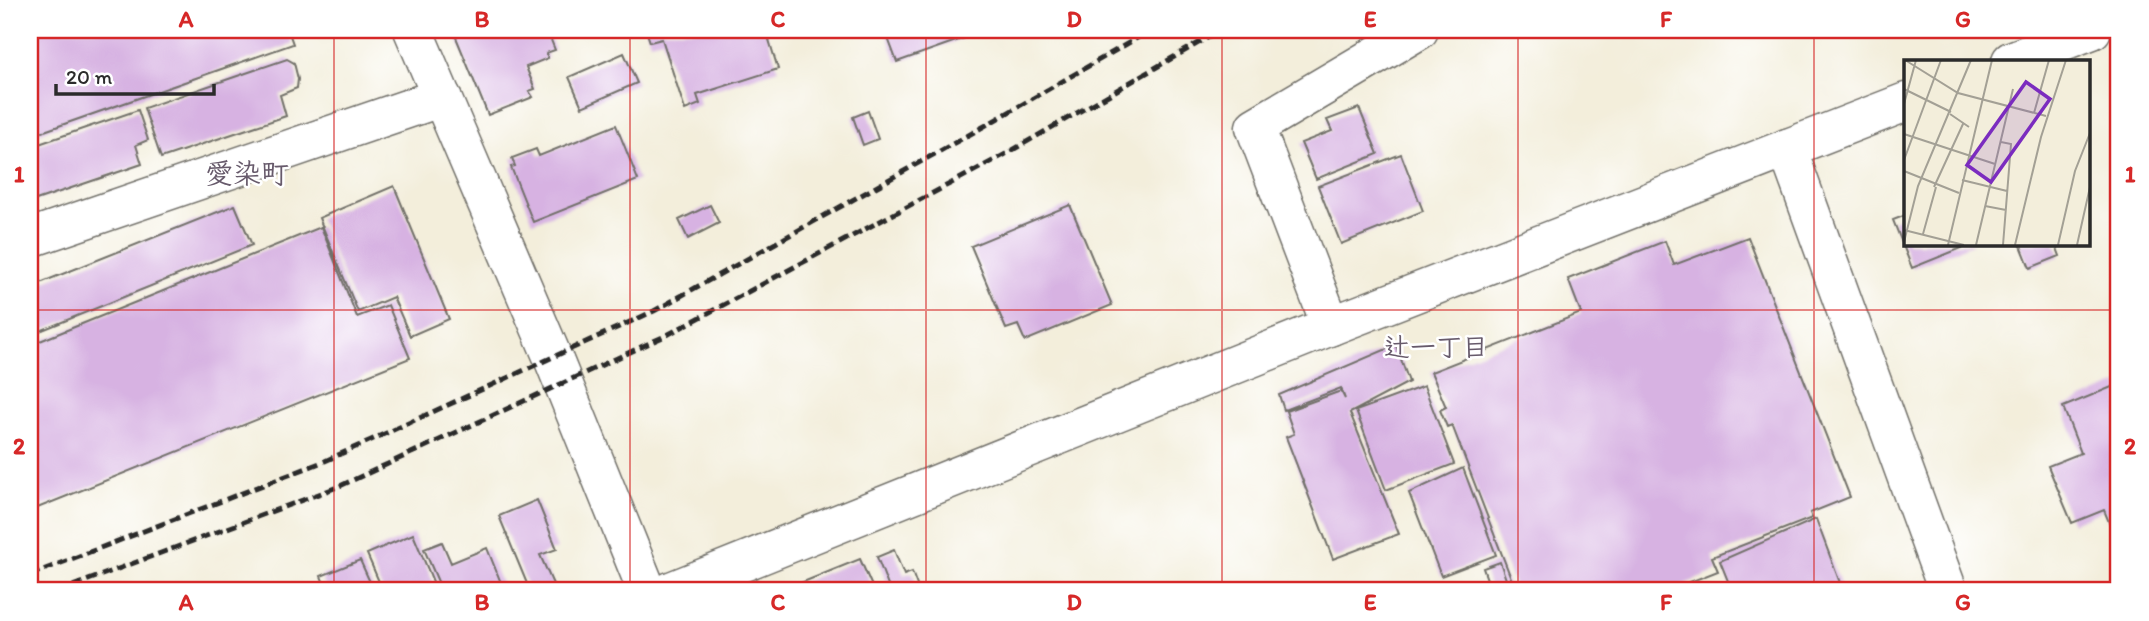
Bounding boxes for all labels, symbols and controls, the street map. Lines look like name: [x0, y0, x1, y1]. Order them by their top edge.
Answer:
text: A: [178, 5, 194, 33]
text: B: [475, 5, 490, 33]
text: C: [771, 5, 786, 33]
text: D: [1066, 5, 1082, 33]
text: E: [1364, 5, 1377, 33]
text: F: [1660, 5, 1673, 33]
text: G: [1955, 5, 1971, 33]
scale bar: [56, 52, 214, 96]
inset map: [1904, 60, 2090, 245]
text: 20 m: [66, 64, 113, 89]
district label: 愛染町: [205, 156, 289, 190]
text: 1: [14, 160, 25, 188]
text: 1: [2125, 160, 2136, 188]
district label: 辻一丁目: [1384, 331, 1488, 363]
text: 2: [13, 432, 26, 460]
text: 2: [2124, 432, 2137, 460]
text: A: [178, 588, 194, 616]
text: B: [475, 588, 490, 616]
text: C: [771, 588, 786, 616]
text: D: [1066, 588, 1082, 616]
text: E: [1364, 588, 1377, 616]
text: F: [1660, 588, 1673, 616]
text: G: [1955, 588, 1971, 616]

